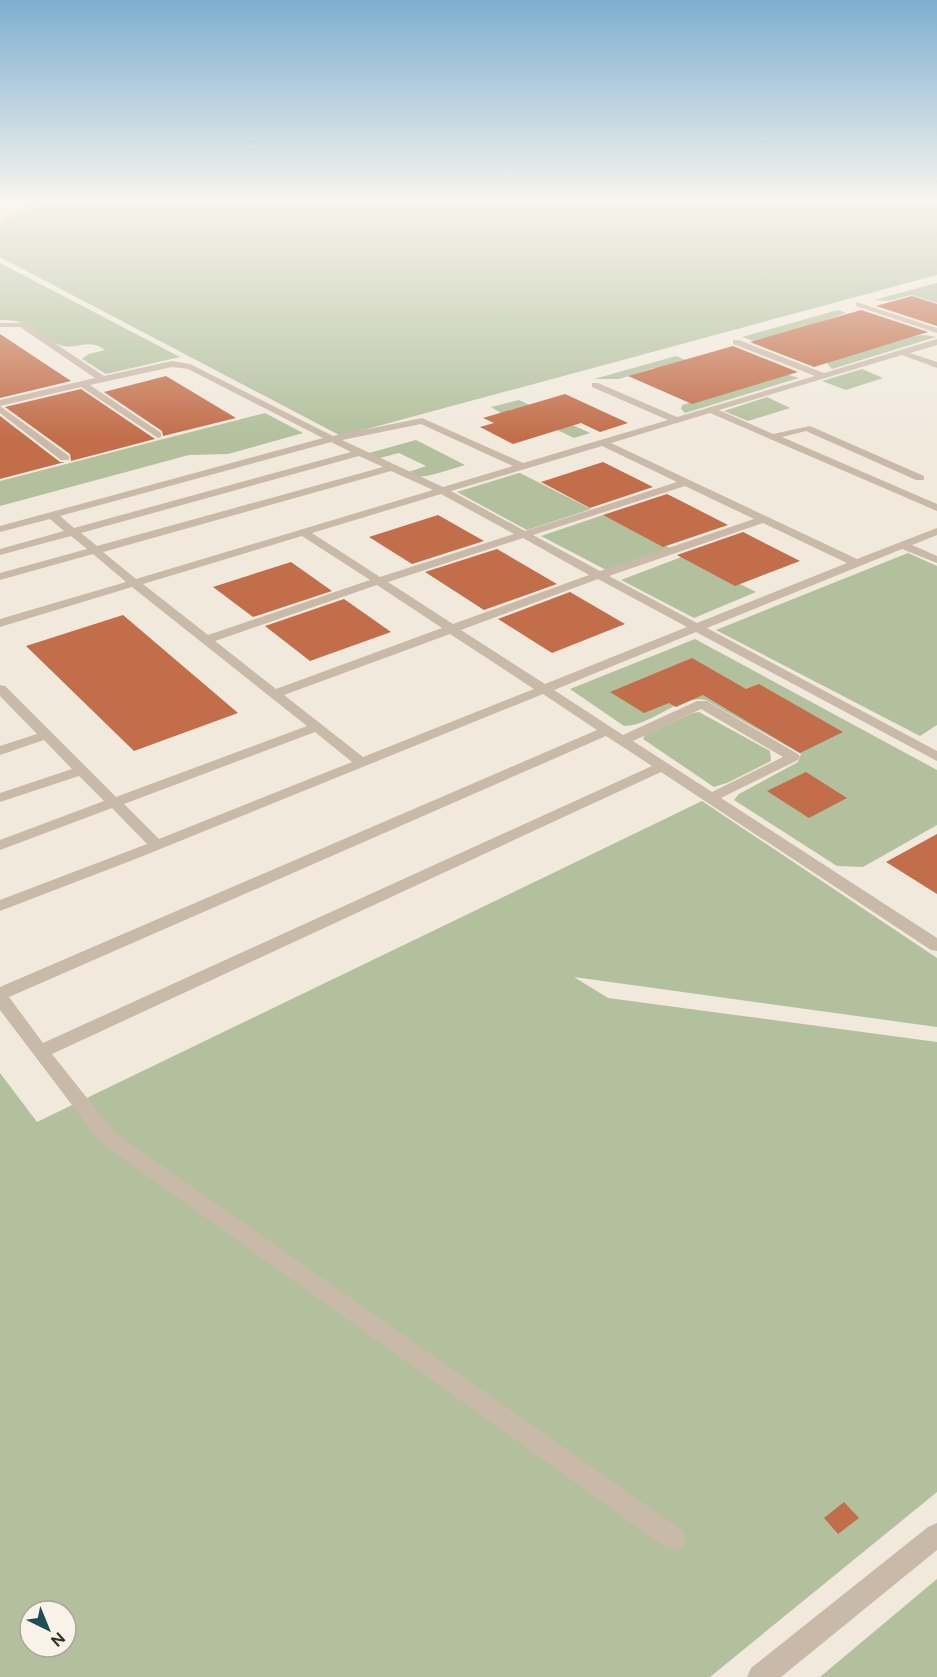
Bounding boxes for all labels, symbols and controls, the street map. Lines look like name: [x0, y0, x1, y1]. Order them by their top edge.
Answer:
north arrow: [18, 1599, 78, 1659]
text: N: [47, 1628, 69, 1651]

